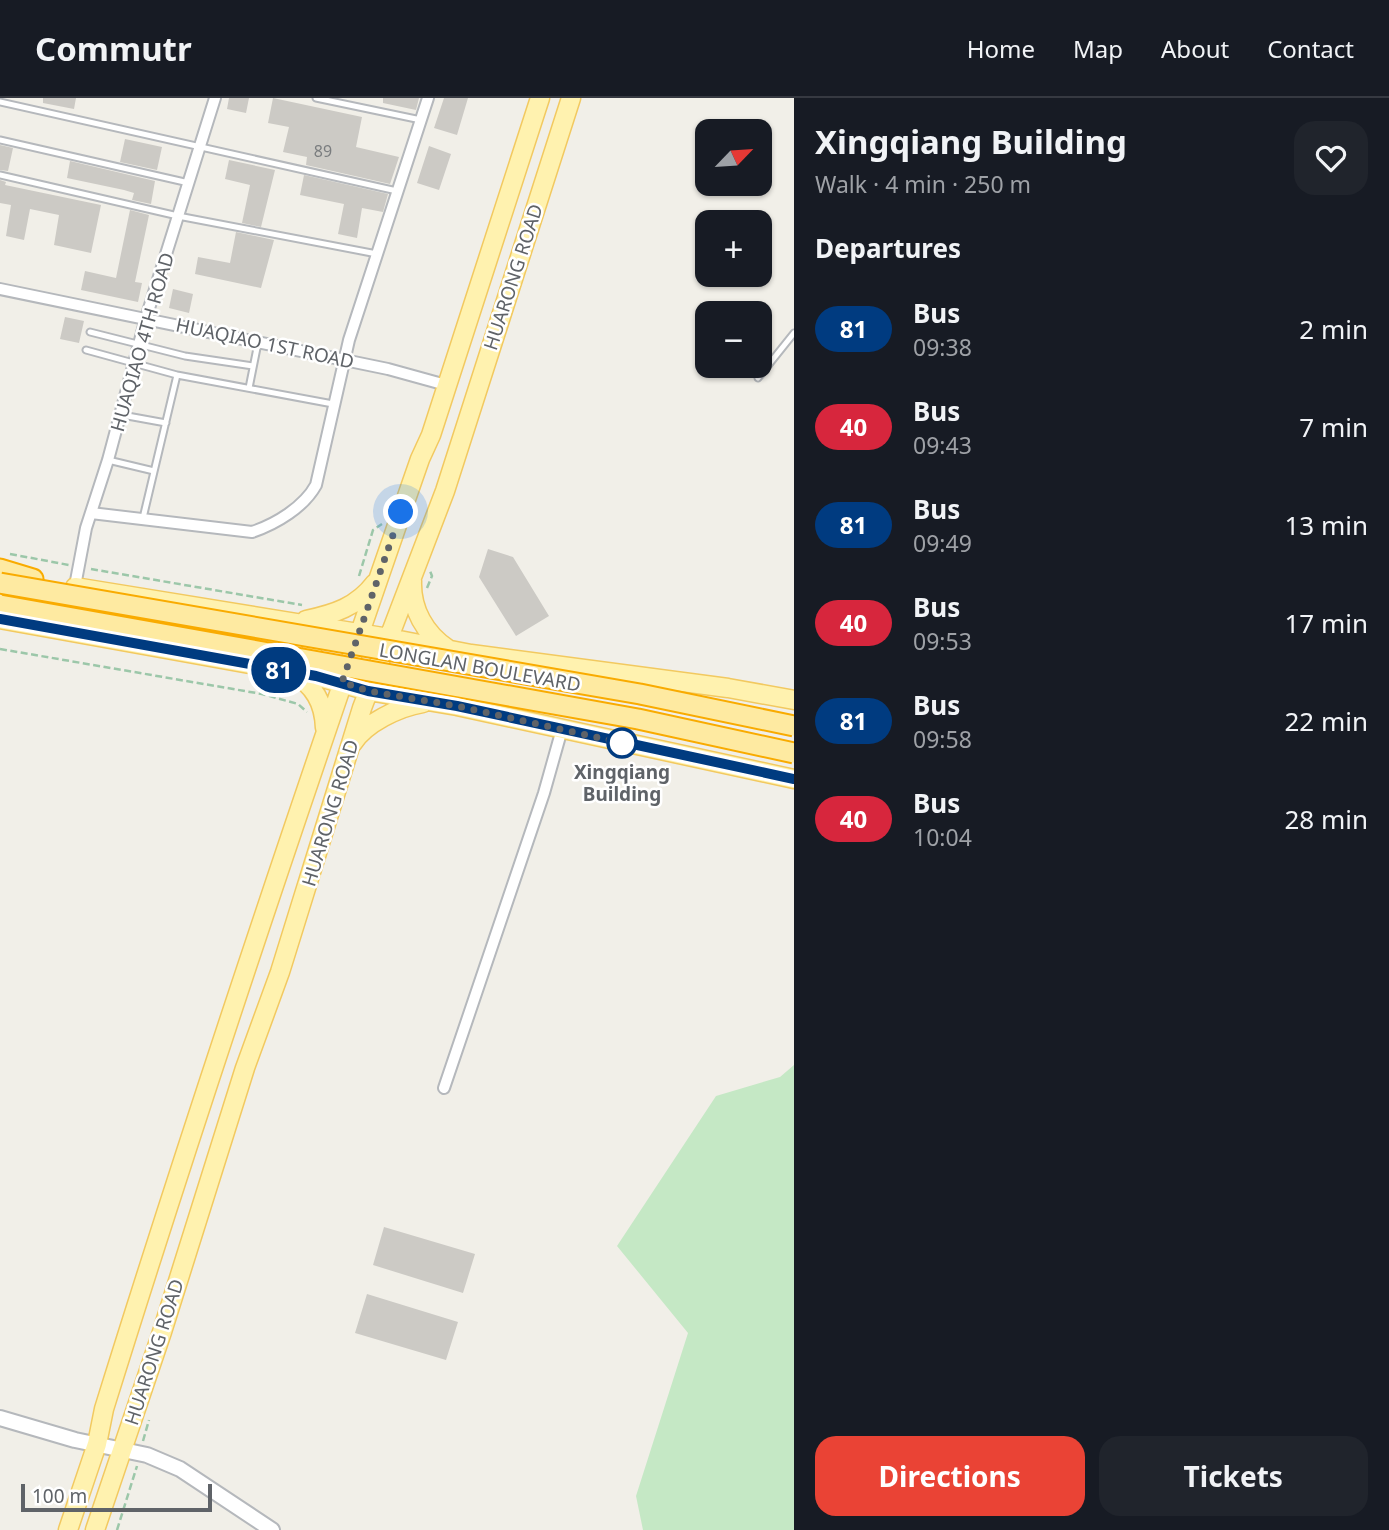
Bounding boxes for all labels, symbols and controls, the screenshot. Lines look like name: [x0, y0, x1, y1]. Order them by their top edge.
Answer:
text: Commutr: [35, 26, 192, 71]
text: Home: [967, 32, 1035, 65]
text: Map: [1073, 32, 1123, 65]
text: About: [1161, 32, 1229, 65]
text: Contact: [1267, 32, 1354, 65]
north arrow: [695, 119, 772, 196]
map controls: [695, 119, 772, 378]
text: Xingqiang Building: [815, 119, 1127, 164]
button: heart: [1294, 121, 1368, 195]
house number: 89: [314, 140, 332, 162]
text: Walk · 4 min · 250 m: [815, 168, 1031, 200]
street label: HUARONG ROAD: [477, 201, 549, 353]
button: +: [695, 210, 772, 287]
text: Departures: [815, 230, 961, 266]
street label: HUAQIAO 4TH ROAD: [104, 249, 180, 435]
text: Bus: [913, 295, 960, 331]
button: −: [695, 301, 772, 378]
street label: HUAQIAO 1ST ROAD: [174, 311, 356, 375]
text: 2 min: [1299, 311, 1368, 347]
text: 81: [840, 312, 867, 345]
text: 09:38: [913, 331, 972, 363]
text: Bus: [913, 393, 960, 429]
text: 7 min: [1299, 409, 1368, 445]
text: 40: [840, 410, 867, 443]
text: 09:43: [913, 429, 972, 461]
text: Bus: [913, 491, 960, 527]
your location: [383, 494, 418, 529]
text: 13 min: [1284, 507, 1368, 543]
text: 81: [840, 508, 867, 541]
text: 09:49: [913, 527, 972, 559]
text: Bus: [913, 589, 960, 625]
text: 17 min: [1284, 605, 1368, 641]
text: 40: [840, 606, 867, 639]
text: 09:53: [913, 625, 972, 657]
street label: LONGLAN BOULEVARD: [377, 636, 583, 698]
line badge: 81: [247, 647, 310, 693]
text: 81: [265, 653, 293, 686]
text: Bus: [913, 687, 960, 723]
text: 22 min: [1284, 703, 1368, 739]
text: 81: [840, 704, 867, 737]
text: 09:58: [913, 723, 972, 755]
marker: Xingqiang Building: [607, 728, 637, 758]
street label: HUARONG ROAD: [295, 736, 365, 890]
place label: Xingqiang Building: [574, 759, 670, 807]
text: Bus: [913, 785, 960, 821]
text: 28 min: [1284, 801, 1368, 837]
text: 40: [840, 802, 867, 835]
text: 10:04: [913, 821, 972, 853]
street label: HUARONG ROAD: [118, 1276, 190, 1428]
button: Directions: [815, 1436, 1085, 1516]
button: Tickets: [1099, 1436, 1368, 1516]
scale bar: [21, 1481, 212, 1513]
text: 100 m: [32, 1483, 87, 1509]

